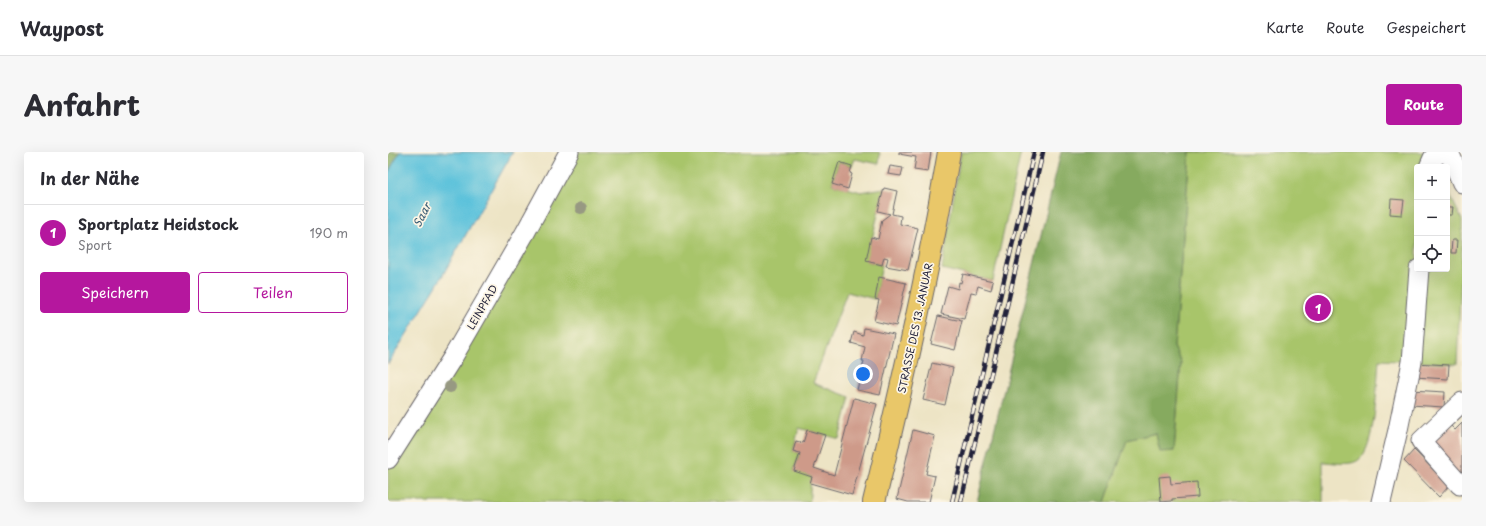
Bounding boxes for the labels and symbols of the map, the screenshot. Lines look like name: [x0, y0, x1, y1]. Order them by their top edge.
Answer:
water label: Saar: [408, 198, 436, 230]
street label: STRASSE DES 13. JANUAR: [893, 261, 936, 394]
street label: LEINPFAD: [463, 282, 500, 332]
pin: 1: [1305, 293, 1331, 323]
your location: [853, 364, 873, 384]

